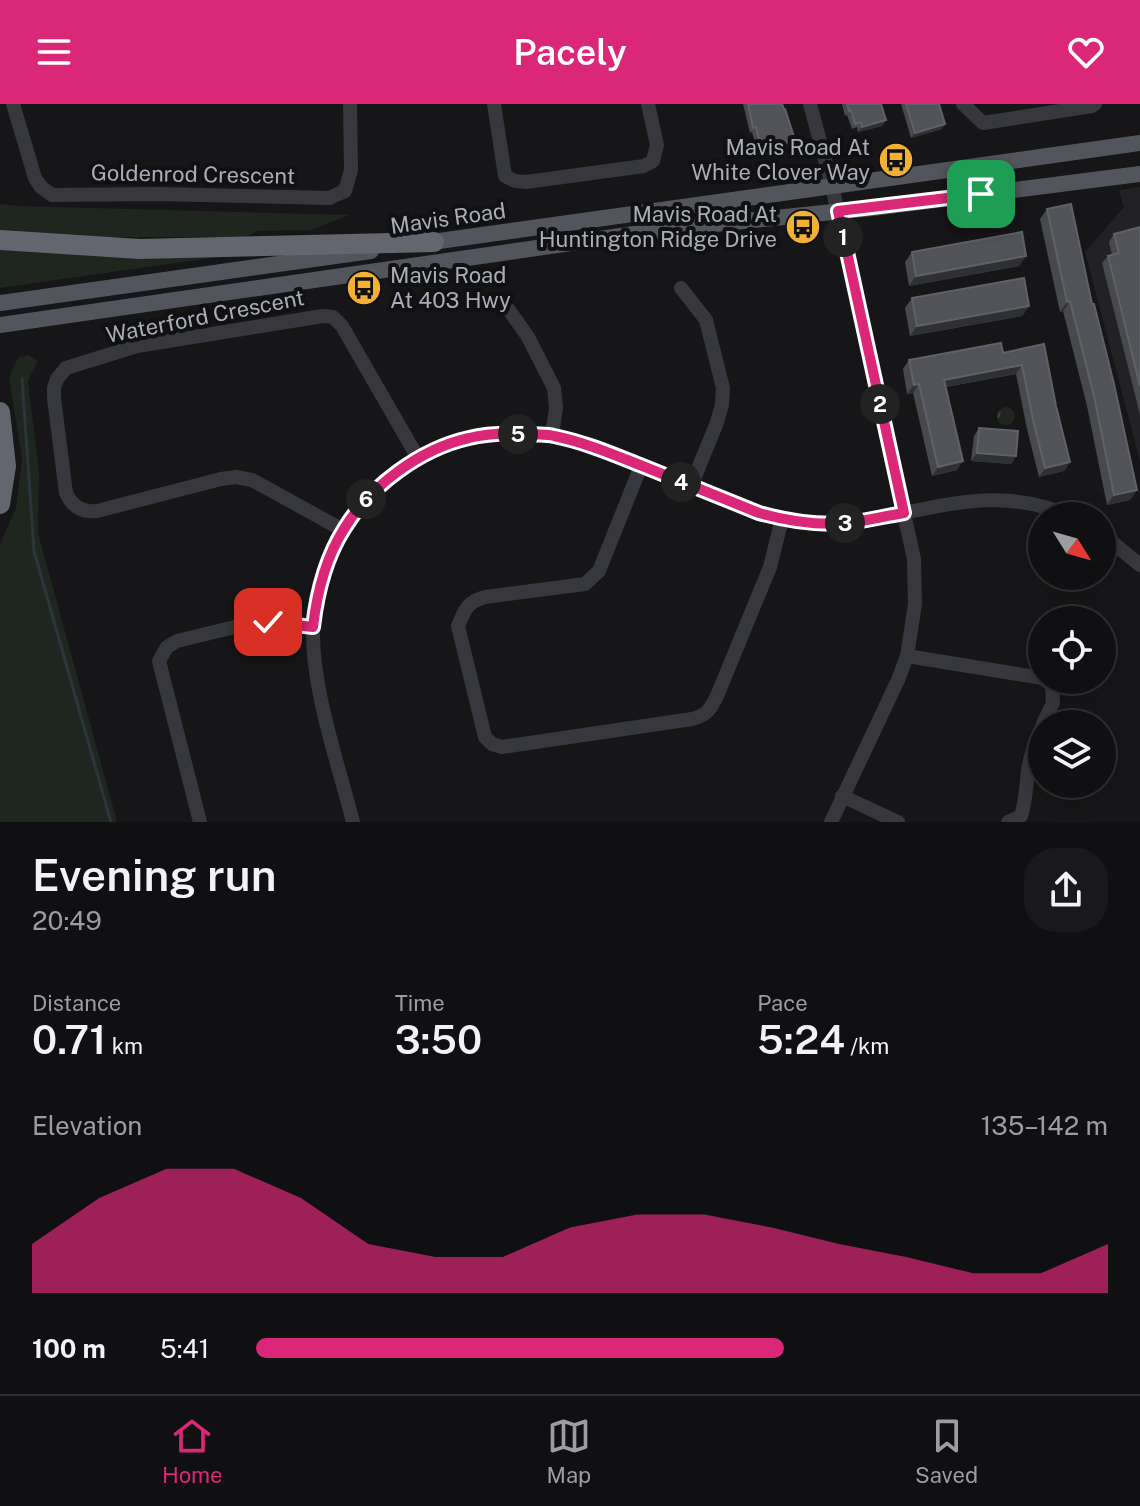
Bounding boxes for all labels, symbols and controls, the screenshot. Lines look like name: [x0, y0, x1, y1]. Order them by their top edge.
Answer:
icon: menu: [32, 30, 76, 74]
icon: heart: [1064, 30, 1108, 74]
text: Pacely: [513, 31, 627, 73]
place label: Mavis Road At White Clover Way: [691, 134, 870, 185]
bus stop icon: Mavis Road At White Clover Way: [877, 141, 915, 179]
street label: Goldenrod Crescent: [91, 159, 295, 189]
pin: [947, 160, 1015, 228]
icon: arrive: [959, 172, 1003, 216]
street label: Mavis Road: [389, 197, 507, 239]
place label: Mavis Road At Huntington Ridge Drive: [539, 201, 777, 252]
bus stop icon: Mavis Road At Huntington Ridge Drive: [784, 208, 822, 246]
pin: 1: [823, 217, 863, 257]
text: 1: [838, 224, 848, 250]
place label: Mavis Road At 403 Hwy: [390, 262, 511, 313]
bus stop icon: Mavis Road At 403 Hwy: [345, 269, 383, 307]
street label: Waterford Crescent: [104, 284, 306, 348]
pin: 2: [860, 384, 900, 424]
text: 2: [873, 391, 887, 417]
pin: 5: [498, 414, 538, 454]
text: 5: [511, 421, 525, 447]
pin: 4: [661, 462, 701, 502]
text: 4: [674, 469, 688, 495]
pin: 6: [346, 479, 386, 519]
text: 6: [359, 486, 373, 512]
north arrow: [1028, 502, 1116, 590]
map controls: [1028, 502, 1116, 798]
pin: 3: [825, 503, 865, 543]
text: 3: [838, 510, 852, 536]
pin: [234, 588, 302, 656]
icon: check: [246, 600, 290, 644]
button: locate: [1028, 606, 1116, 694]
button: layers: [1028, 710, 1116, 798]
button: share: [1024, 848, 1108, 932]
text: Evening run: [32, 849, 277, 901]
text: 20:49: [32, 905, 102, 936]
text: Distance: [32, 990, 121, 1016]
text: Time: [395, 990, 445, 1016]
text: Pace: [757, 990, 808, 1016]
text: 0.71: [32, 1016, 106, 1063]
text: 3:50: [395, 1016, 482, 1063]
text: 5:24: [757, 1016, 845, 1063]
text: km: [106, 1033, 143, 1059]
text: /km: [845, 1033, 889, 1059]
text: Elevation: [32, 1110, 142, 1141]
text: 135–142 m: [981, 1110, 1108, 1141]
text: 100 m: [32, 1333, 106, 1364]
text: 5:41: [160, 1333, 209, 1364]
tab: Home: [162, 1414, 223, 1488]
tab: Map: [547, 1414, 591, 1488]
tab: Saved: [915, 1414, 978, 1488]

